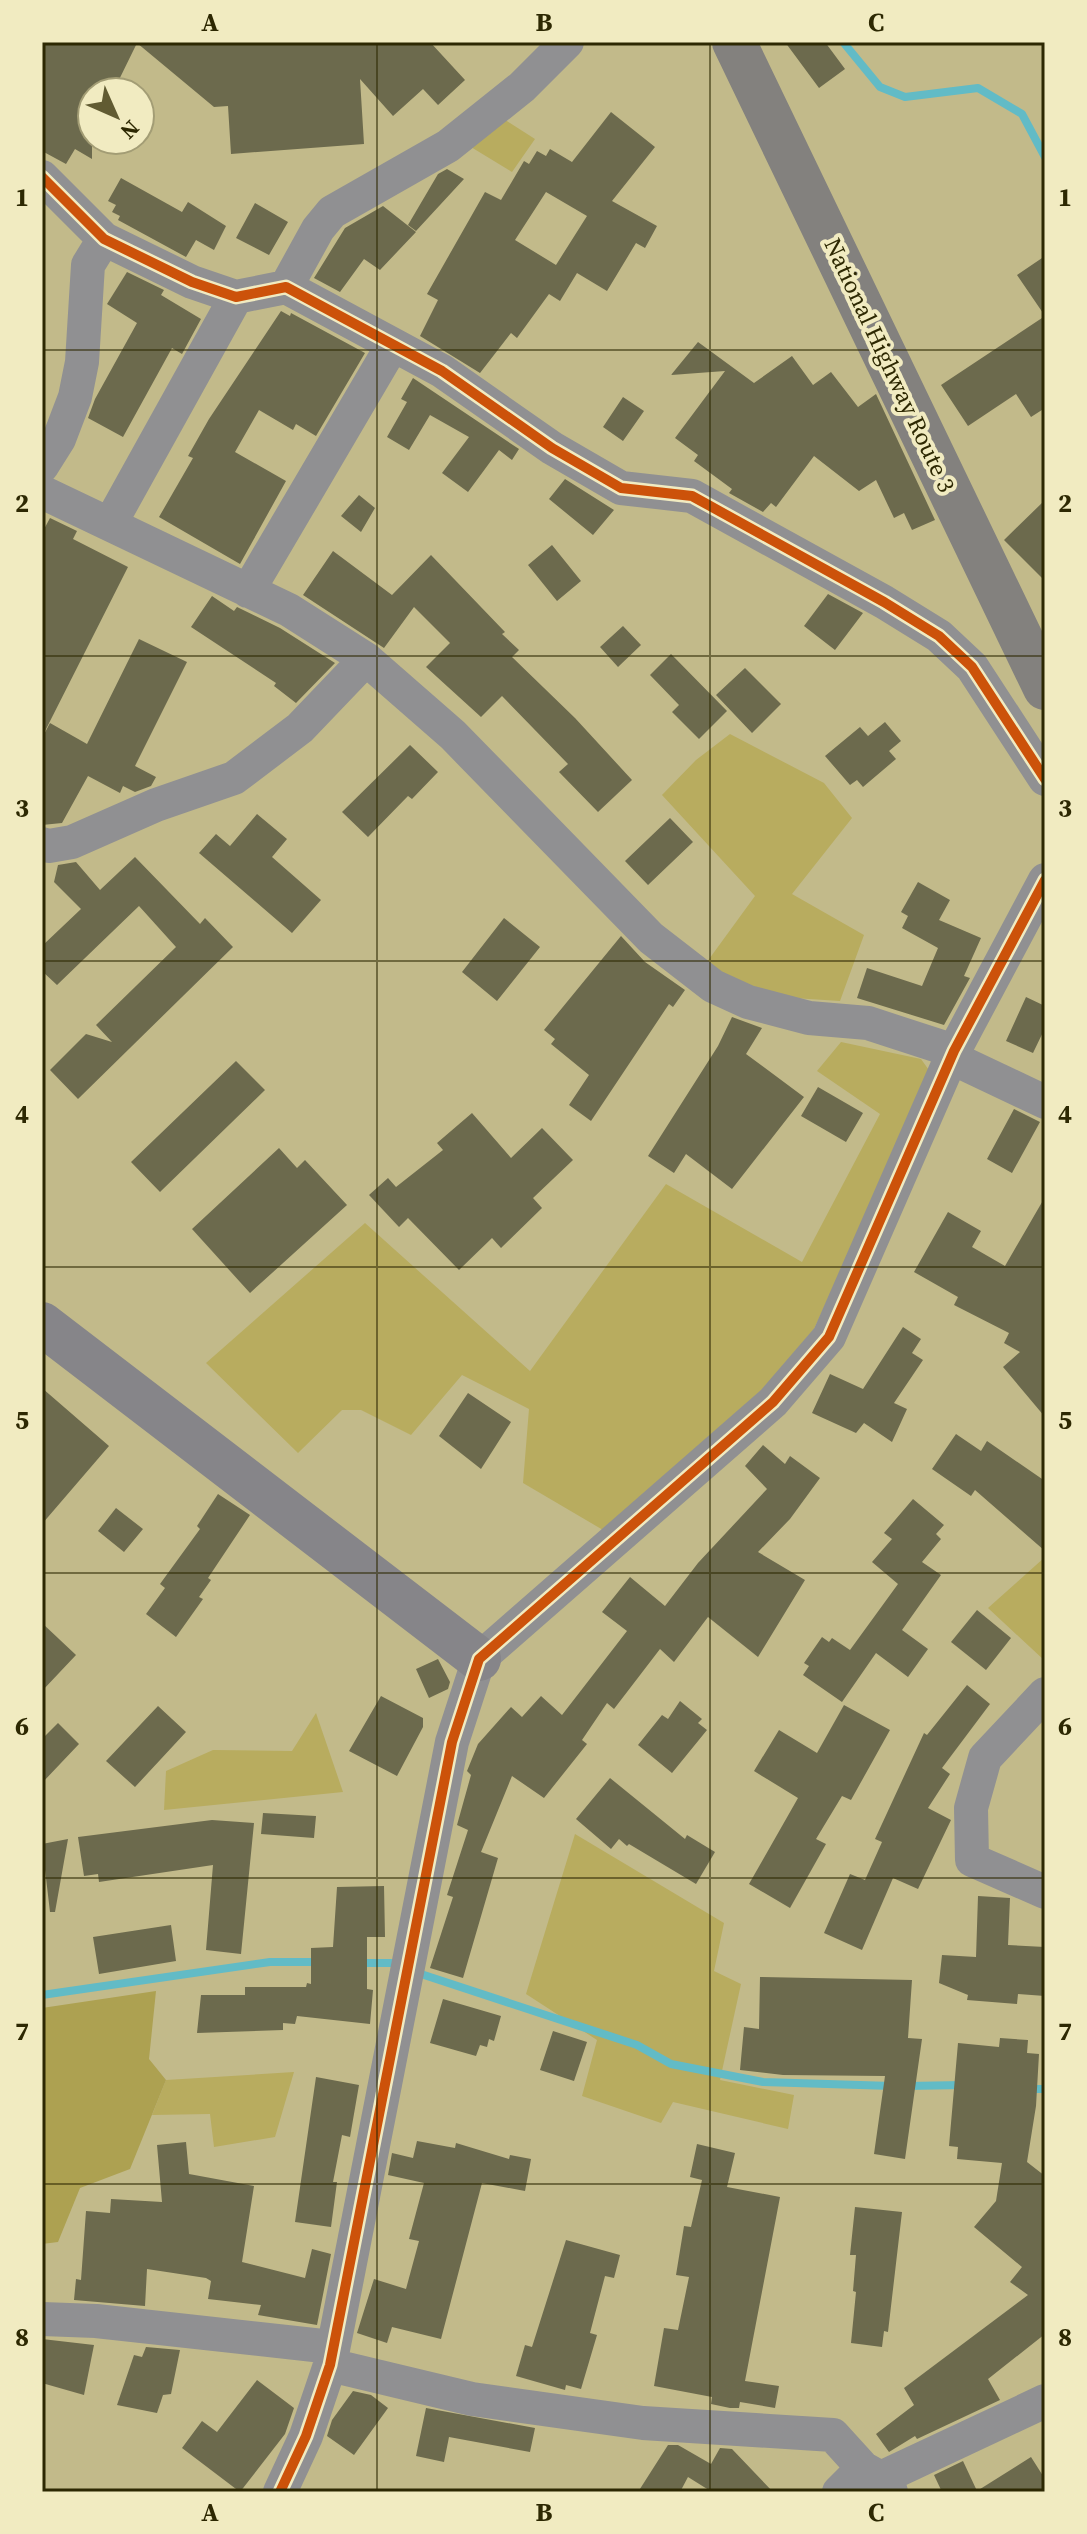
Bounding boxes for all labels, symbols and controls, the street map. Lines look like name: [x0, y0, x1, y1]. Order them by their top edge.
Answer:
text: A: [201, 4, 219, 40]
text: B: [536, 4, 553, 40]
text: C: [868, 4, 884, 40]
north arrow: [76, 76, 156, 156]
text: N: [114, 114, 146, 146]
text: 1: [15, 179, 29, 215]
text: 1: [1058, 179, 1072, 215]
street label: National Highway Route 3: [817, 233, 963, 497]
text: 2: [15, 485, 29, 521]
text: 2: [1058, 485, 1072, 521]
text: 3: [15, 790, 29, 826]
text: 3: [1058, 790, 1072, 826]
text: 4: [15, 1096, 29, 1132]
text: 4: [1058, 1096, 1072, 1132]
text: 5: [15, 1402, 29, 1438]
text: 5: [1058, 1402, 1072, 1438]
text: 6: [15, 1708, 29, 1744]
text: 6: [1058, 1708, 1072, 1744]
text: 7: [15, 2013, 29, 2049]
text: 7: [1058, 2013, 1072, 2049]
text: 8: [15, 2319, 29, 2355]
text: 8: [1058, 2319, 1072, 2355]
text: A: [201, 2494, 219, 2530]
text: B: [536, 2494, 553, 2530]
text: C: [868, 2494, 884, 2530]

